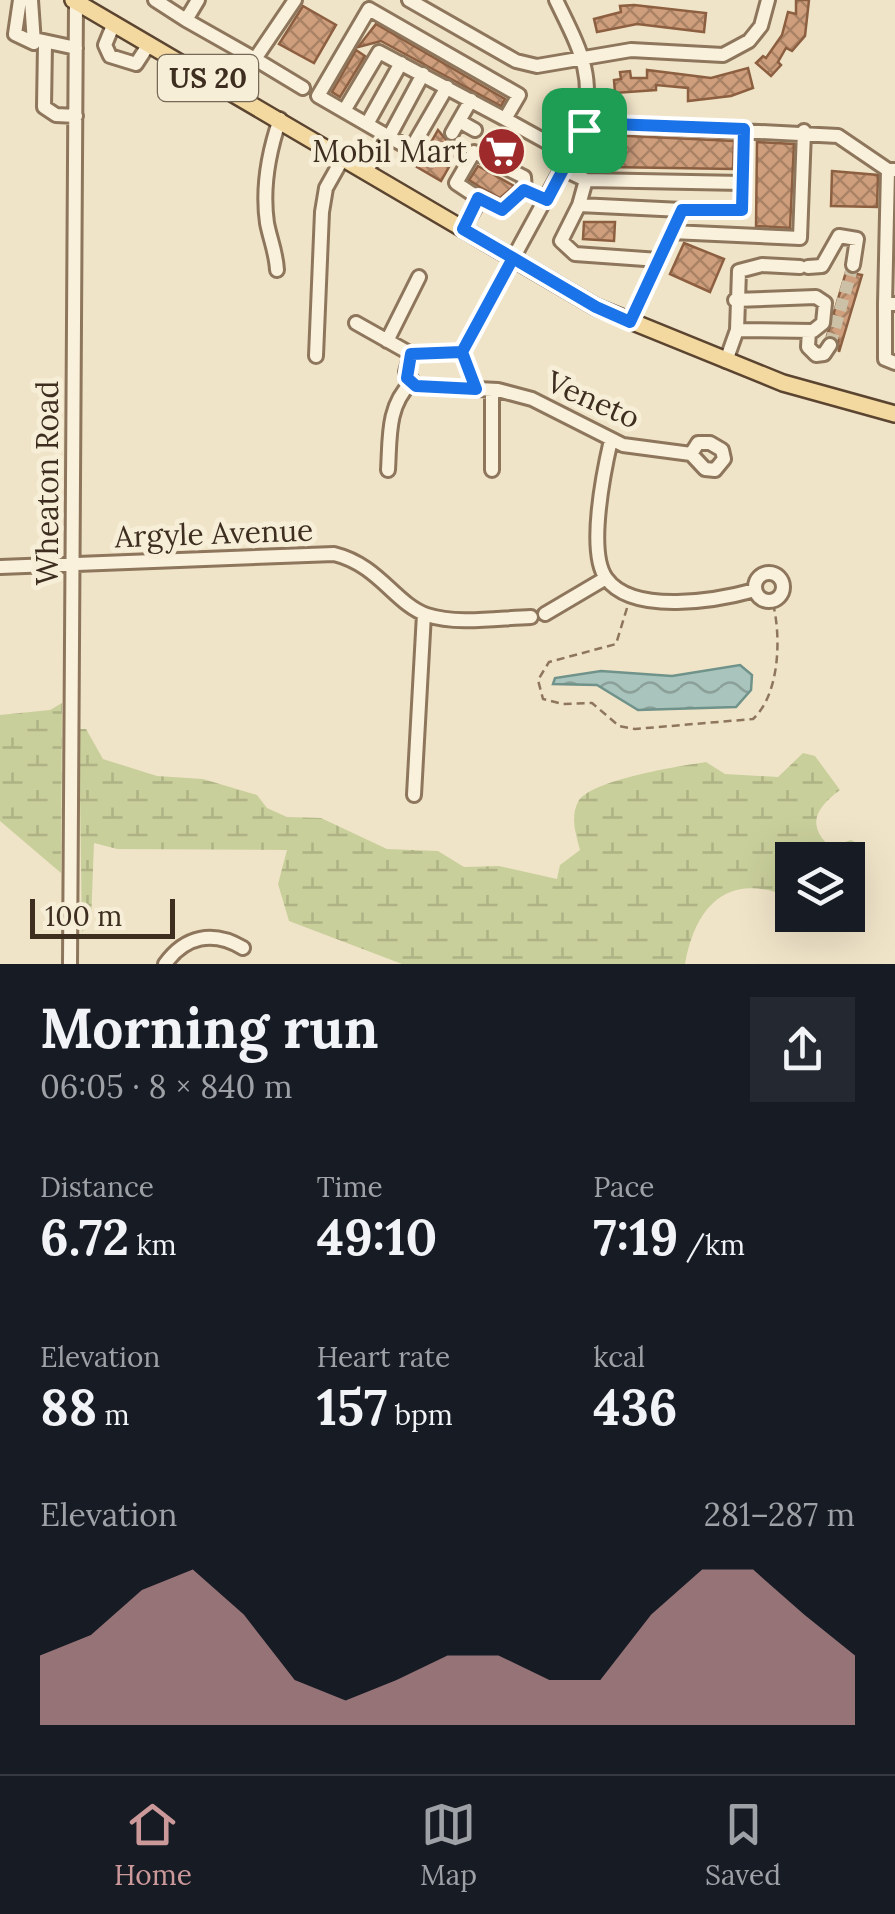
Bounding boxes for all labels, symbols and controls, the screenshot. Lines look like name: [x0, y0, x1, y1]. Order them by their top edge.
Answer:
road number: US 20: [158, 55, 258, 101]
pin: [542, 88, 627, 173]
icon: arrive: [557, 103, 612, 158]
supermarket icon: Mobil Mart: [476, 126, 528, 178]
place label: Mobil Mart: [312, 132, 467, 170]
street label: Veneto: [540, 361, 646, 436]
street label: Wheaton Road: [28, 381, 66, 585]
street label: Argyle Avenue: [113, 511, 314, 556]
map controls: [775, 842, 865, 932]
button: layers: [775, 842, 865, 932]
scale bar: [30, 894, 175, 938]
text: 100 m: [45, 898, 122, 934]
text: Morning run: [40, 993, 378, 1063]
button: share: [750, 997, 855, 1102]
text: 06:05 · 8 × 840 m: [40, 1066, 293, 1107]
text: Distance: [40, 1169, 154, 1205]
text: Time: [317, 1169, 383, 1205]
text: Pace: [593, 1169, 654, 1205]
text: 6.72: [40, 1205, 129, 1269]
text: 49:10: [317, 1205, 437, 1269]
text: 7:19: [593, 1205, 678, 1269]
text: km: [129, 1227, 177, 1263]
text: /km: [678, 1227, 745, 1263]
text: Elevation: [40, 1339, 160, 1375]
text: Heart rate: [317, 1339, 450, 1375]
text: kcal: [593, 1339, 645, 1375]
text: 88: [40, 1375, 97, 1439]
text: 157: [317, 1375, 387, 1439]
text: 436: [593, 1375, 677, 1439]
text: m: [97, 1397, 130, 1433]
text: bpm: [387, 1397, 453, 1433]
text: Elevation: [40, 1494, 177, 1535]
text: 281–287 m: [704, 1494, 855, 1535]
tab: Home: [114, 1797, 192, 1893]
tab: Map: [420, 1797, 477, 1893]
tab: Saved: [705, 1797, 781, 1893]

